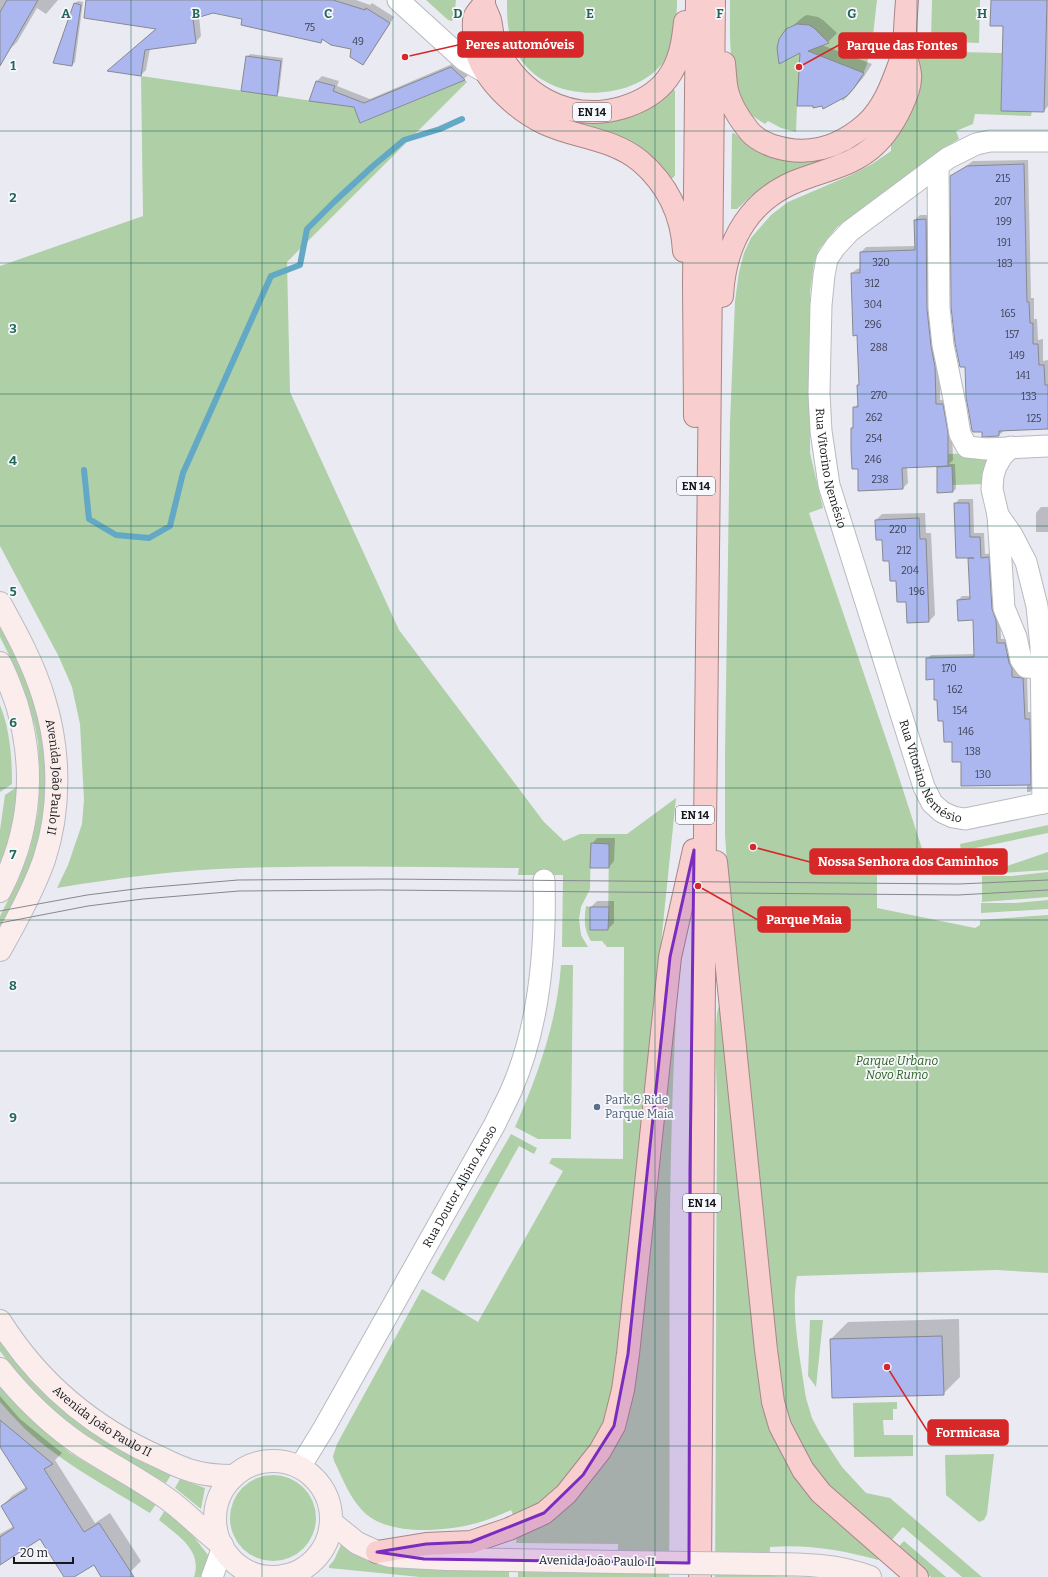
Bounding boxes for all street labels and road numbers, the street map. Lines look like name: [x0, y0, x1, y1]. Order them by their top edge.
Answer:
road number: EN 14: [573, 103, 611, 121]
street label: Rua Vitorino Nemésio: [813, 408, 849, 530]
road number: EN 14: [677, 477, 715, 495]
street label: Avenida João Paulo II: [43, 718, 63, 836]
street label: Rua Vitorino Nemésio: [896, 718, 963, 825]
road number: EN 14: [676, 806, 714, 824]
street label: Rua Doutor Albino Aroso: [420, 1123, 500, 1250]
road number: EN 14: [683, 1194, 721, 1212]
street label: Avenida João Paulo II: [50, 1383, 154, 1460]
street label: Avenida João Paulo II: [539, 1553, 655, 1569]

